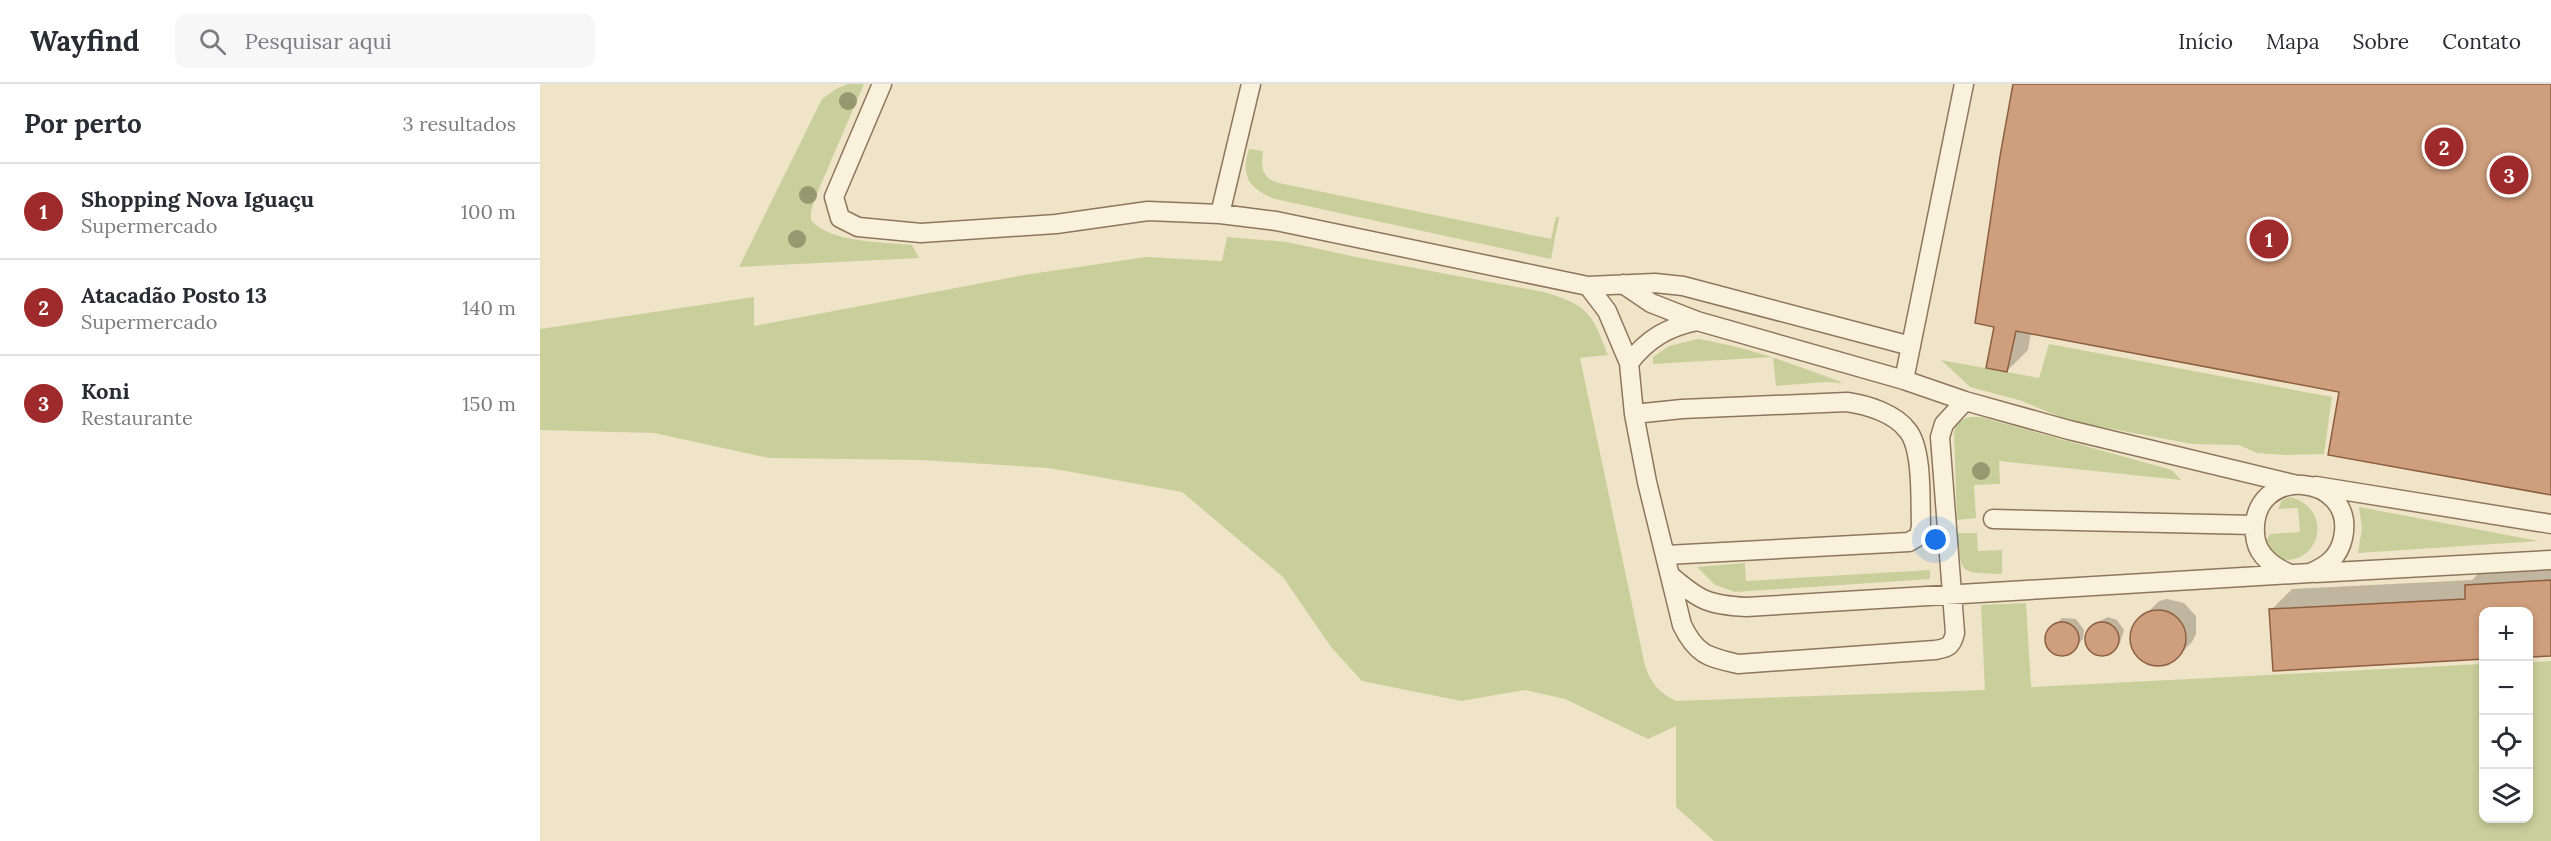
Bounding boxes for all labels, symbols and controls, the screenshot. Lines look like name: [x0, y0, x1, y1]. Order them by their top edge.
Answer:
search box: [175, 14, 595, 68]
text: Wayfind: [30, 23, 139, 59]
icon: search: [196, 25, 229, 58]
text: Pesquisar aqui: [244, 27, 392, 55]
text: Início: [2178, 28, 2233, 55]
text: Mapa: [2266, 28, 2320, 55]
text: Sobre: [2353, 28, 2409, 55]
text: Contato: [2442, 28, 2521, 55]
text: Por perto: [24, 107, 142, 140]
text: 3 resultados: [403, 111, 516, 136]
pin: 2: [2424, 124, 2464, 170]
pin: 3: [2490, 152, 2528, 197]
text: Shopping Nova Iguaçu: [81, 185, 314, 213]
text: 1: [39, 199, 48, 224]
text: 100 m: [461, 199, 516, 224]
text: Supermercado: [81, 213, 217, 238]
pin: 1: [2250, 216, 2288, 262]
text: Atacadão Posto 13: [81, 281, 267, 309]
text: 2: [38, 295, 49, 320]
text: 140 m: [462, 295, 516, 320]
text: Supermercado: [81, 309, 217, 334]
text: Koni: [81, 377, 130, 405]
text: 3: [38, 391, 49, 416]
text: 150 m: [462, 391, 516, 416]
text: Restaurante: [81, 405, 193, 430]
your location: [1921, 525, 1950, 554]
map controls: [2479, 607, 2533, 823]
button: +: [2479, 607, 2533, 661]
button: −: [2479, 661, 2533, 715]
button: locate: [2479, 715, 2533, 769]
button: layers: [2479, 769, 2533, 823]

